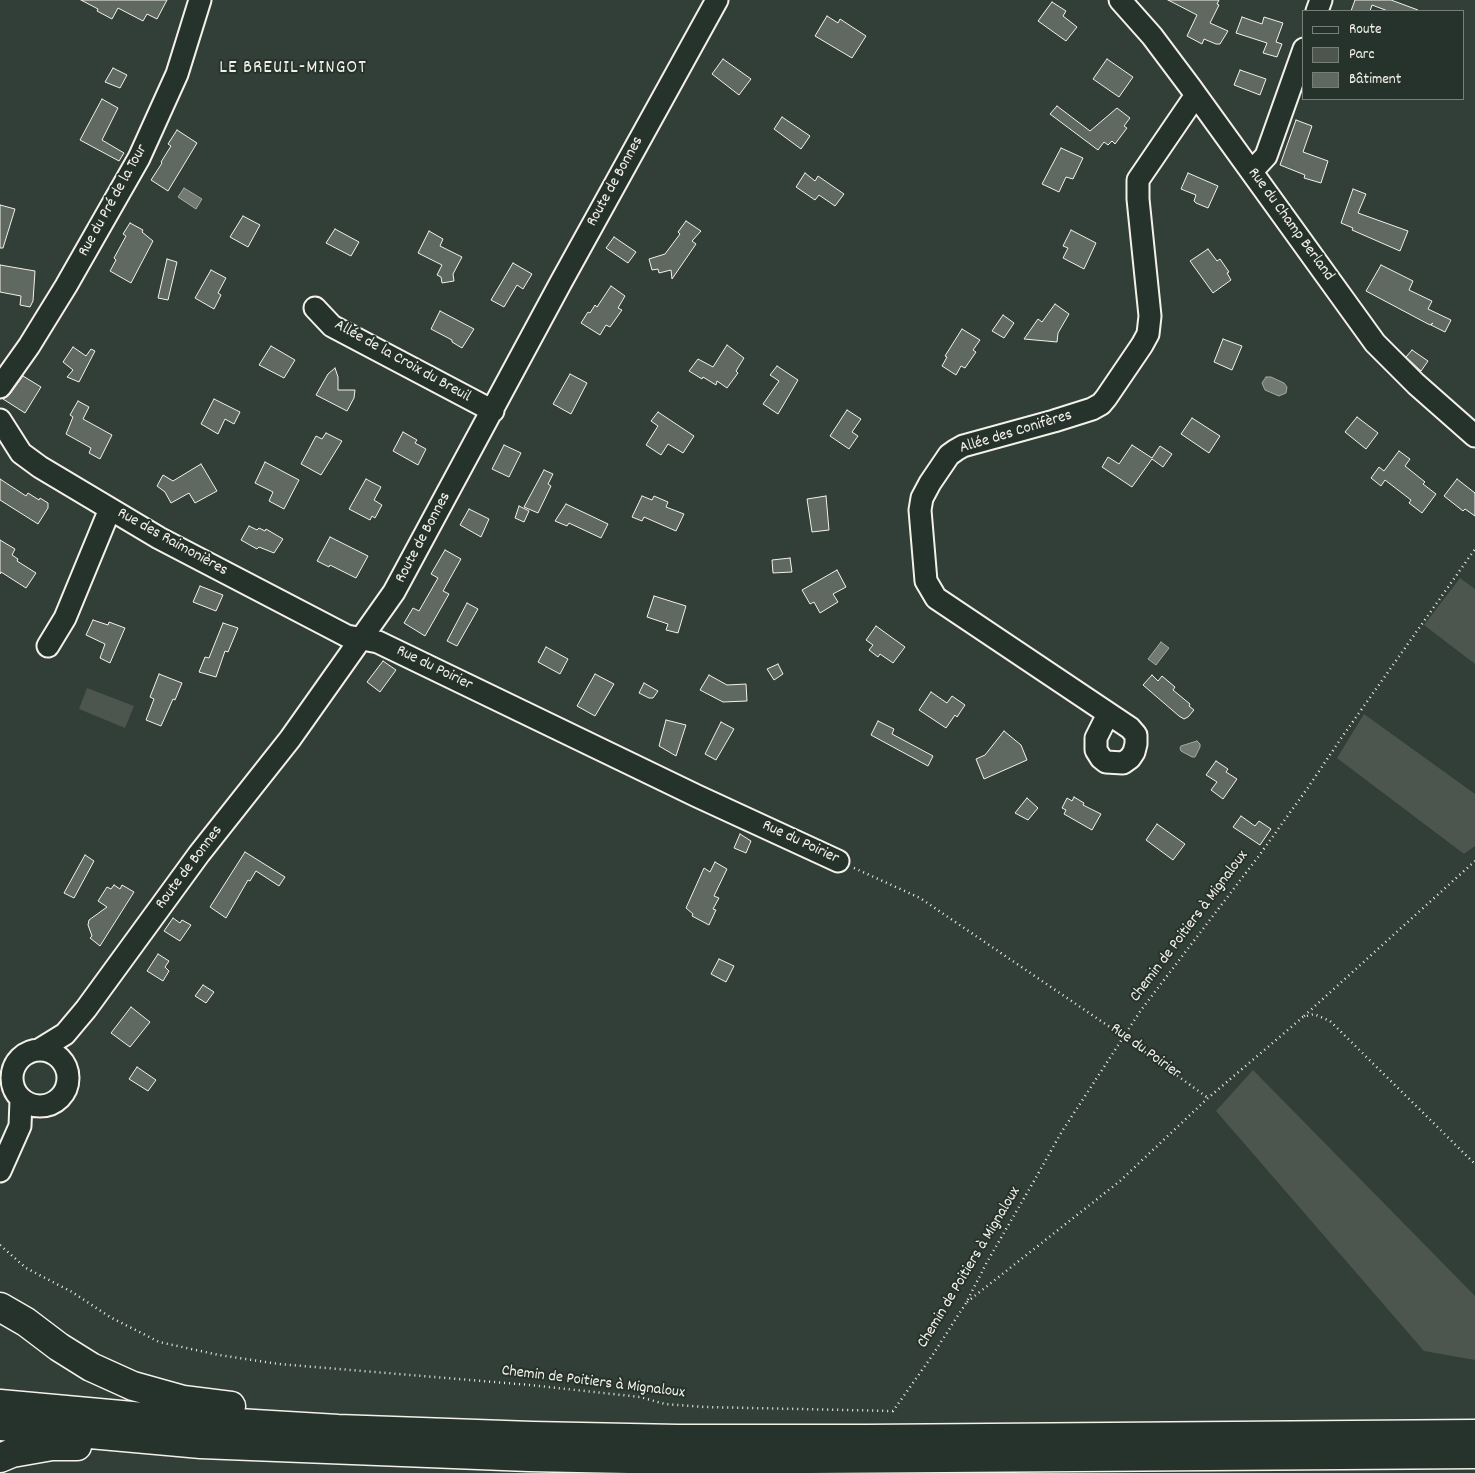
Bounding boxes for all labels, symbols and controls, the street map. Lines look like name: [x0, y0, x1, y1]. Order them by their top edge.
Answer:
legend: [1302, 10, 1465, 100]
text: Route: [1349, 19, 1382, 41]
text: Parc: [1349, 44, 1374, 66]
district label: LE BREUIL-MINGOT: [217, 58, 369, 80]
text: Bâtiment: [1349, 69, 1401, 91]
street label: Route de Bonnes: [583, 134, 649, 230]
street label: Rue du Pré de la Tour: [75, 142, 153, 260]
street label: Rue du Champ Berland: [1243, 165, 1337, 285]
street label: Allée de la Croix du Breuil: [330, 317, 474, 407]
street label: Allée des Conifères: [957, 407, 1075, 459]
street label: Route de Bonnes: [392, 489, 456, 587]
street label: Rue des Raimonières: [113, 505, 231, 581]
street label: Rue du Poirier: [393, 642, 475, 696]
street label: Rue du Poirier: [759, 817, 841, 869]
street label: Route de Bonnes: [152, 822, 228, 914]
street label: Chemin de Poitiers à Mignaloux: [1127, 848, 1253, 1006]
street label: Rue du Poirier: [1106, 1020, 1184, 1084]
street label: Chemin de Poitiers à Mignaloux: [914, 1184, 1026, 1352]
street label: Chemin de Poitiers à Mignaloux: [500, 1362, 686, 1404]

